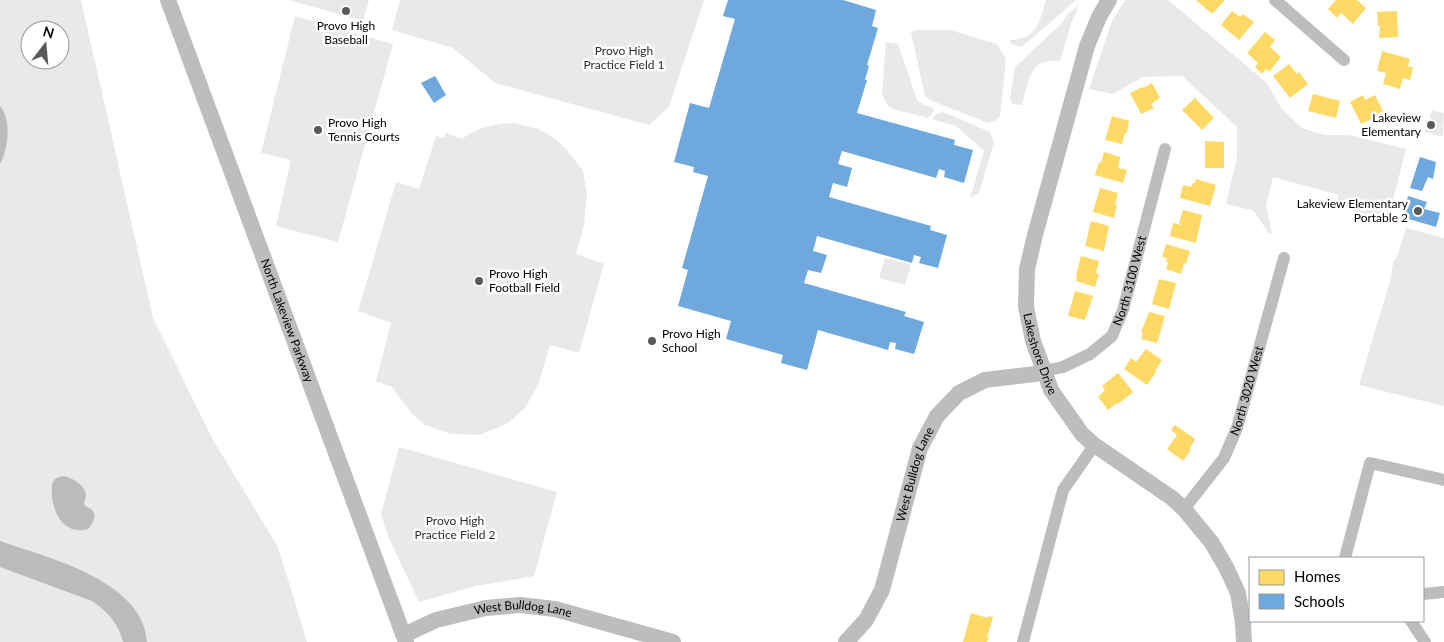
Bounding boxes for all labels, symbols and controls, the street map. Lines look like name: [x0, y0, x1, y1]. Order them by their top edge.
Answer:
marker: Provo High Baseball: [340, 5, 352, 17]
place label: Provo High Baseball: [317, 18, 375, 47]
north arrow: [20, 20, 70, 70]
text: N: [41, 22, 56, 42]
park label: Provo High Practice Field 1: [583, 43, 665, 72]
place label: Lakeview Elementary: [1361, 110, 1422, 139]
place label: Provo High Tennis Courts: [328, 115, 400, 144]
marker: Lakeview Elementary: [1425, 119, 1437, 131]
marker: Provo High Tennis Courts: [312, 124, 324, 136]
place label: Lakeview Elementary Portable 2: [1297, 196, 1409, 225]
marker: Lakeview Elementary Portable 2: [1412, 205, 1424, 217]
street label: North 3100 West: [1109, 233, 1149, 328]
street label: North Lakeview Parkway: [258, 257, 317, 385]
place label: Provo High Football Field: [489, 266, 560, 295]
marker: Provo High Football Field: [473, 275, 485, 287]
street label: Lakeshore Drive: [1020, 312, 1060, 398]
place label: Provo High School: [662, 326, 721, 355]
marker: Provo High School: [646, 335, 658, 347]
street label: North 3020 West: [1227, 343, 1267, 438]
street label: West Bulldog Lane: [893, 424, 937, 523]
park label: Provo High Practice Field 2: [414, 513, 496, 542]
legend: [1249, 557, 1424, 622]
text: Homes: [1294, 567, 1340, 585]
text: Schools: [1294, 592, 1345, 610]
street label: West Bulldog Lane: [472, 597, 574, 620]

